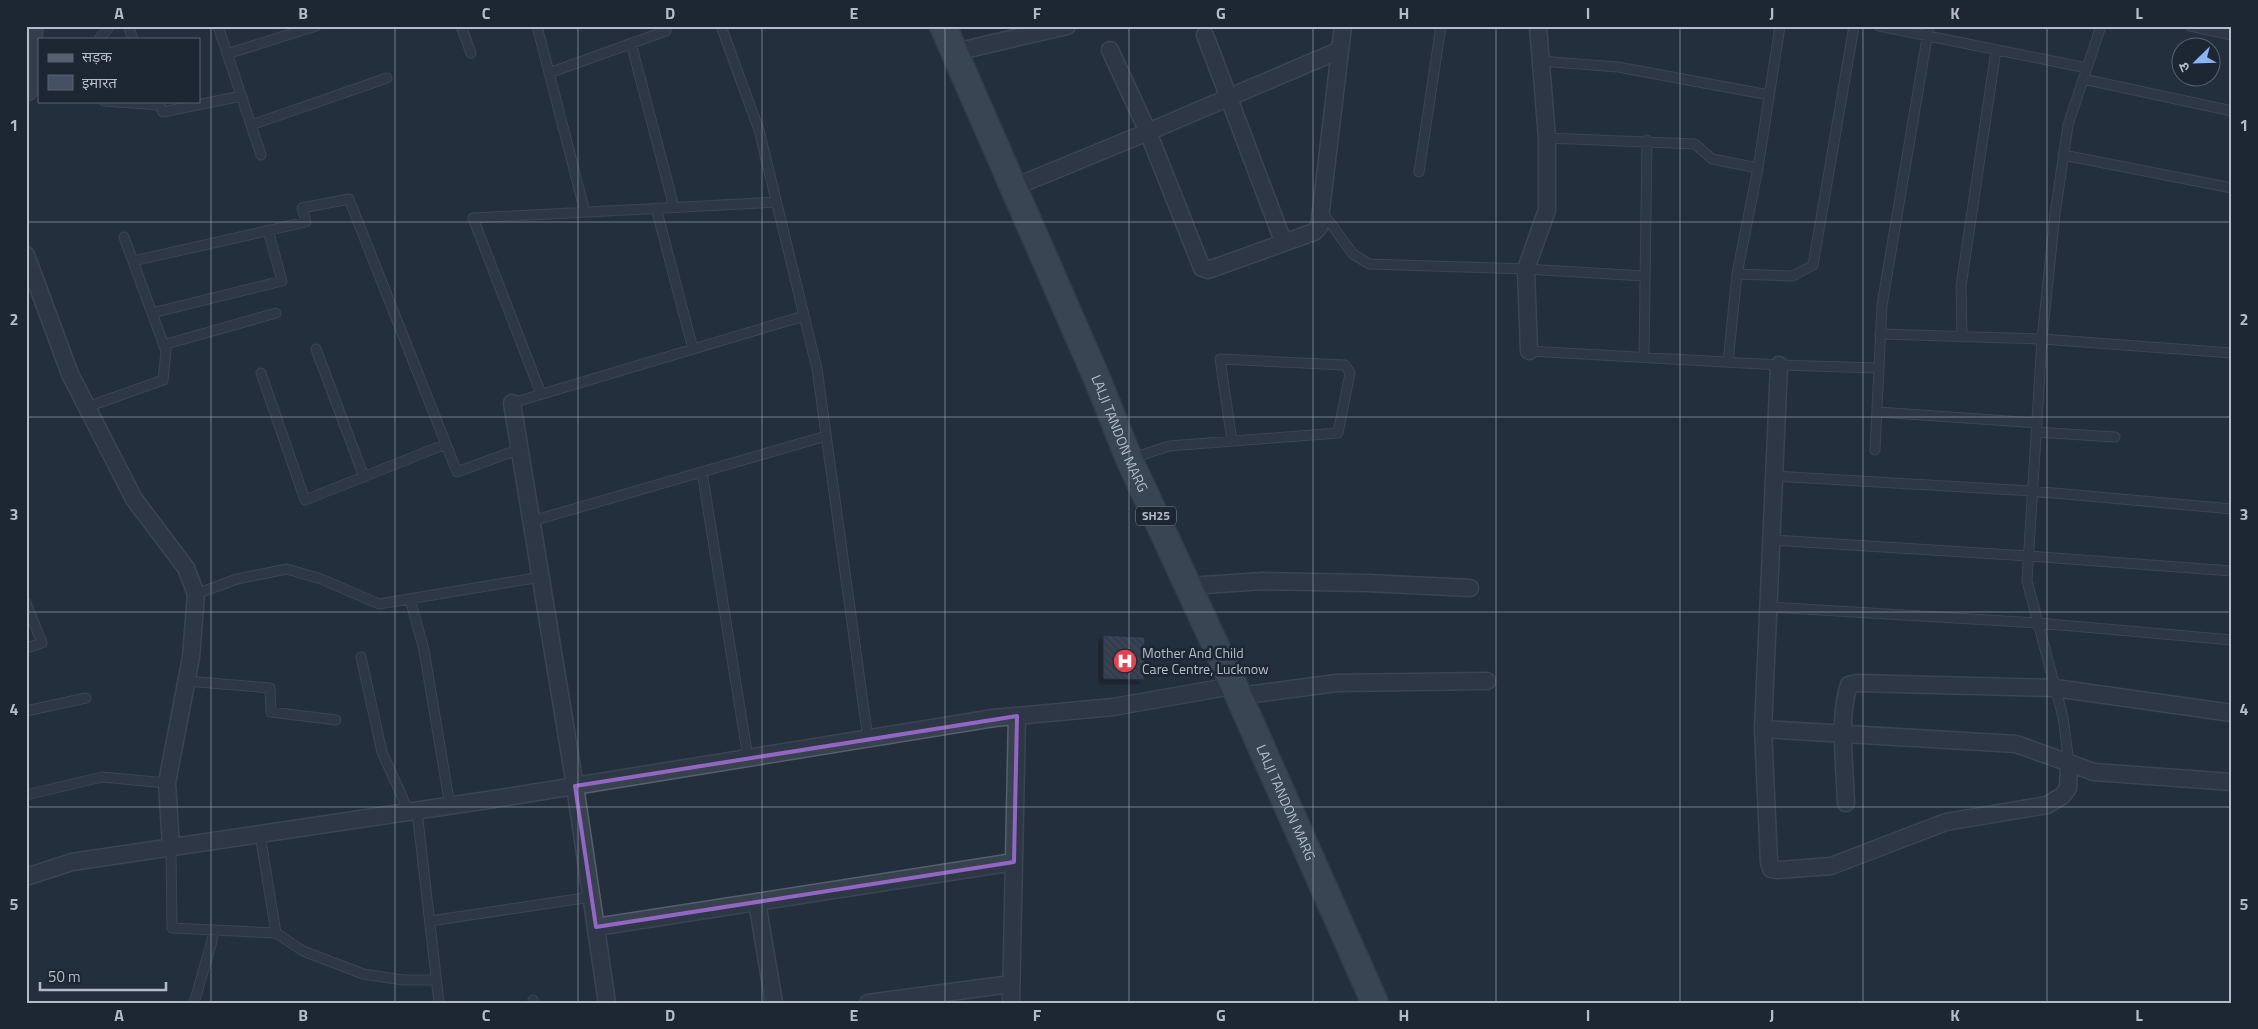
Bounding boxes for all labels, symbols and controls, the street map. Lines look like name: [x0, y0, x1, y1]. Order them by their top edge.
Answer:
text: A: [114, 1, 124, 25]
text: B: [298, 1, 308, 25]
text: C: [482, 1, 491, 25]
text: D: [665, 1, 675, 25]
text: E: [850, 1, 859, 25]
text: F: [1033, 1, 1042, 25]
text: G: [1216, 1, 1226, 25]
text: H: [1399, 1, 1409, 25]
text: I: [1586, 1, 1590, 25]
text: J: [1770, 1, 1774, 25]
text: K: [1950, 1, 1960, 25]
text: L: [2135, 1, 2143, 25]
legend: [38, 38, 200, 102]
north arrow: [2170, 38, 2220, 88]
text: सड़क: [82, 45, 112, 68]
text: उ: [2172, 59, 2195, 75]
text: इमारत: [82, 71, 117, 94]
text: 1: [10, 113, 18, 137]
text: 1: [2240, 113, 2248, 137]
text: 2: [10, 307, 18, 331]
text: 2: [2240, 307, 2248, 331]
street label: LALJI TANDON MARG: [1086, 371, 1154, 495]
text: 3: [10, 502, 18, 526]
text: 3: [2240, 502, 2248, 526]
road number: SH25: [1136, 506, 1176, 526]
place label: Mother And Child Care Centre, Lucknow: [1142, 642, 1269, 679]
hospital icon: Mother And Child Care Centre, Lucknow: [1112, 648, 1138, 674]
text: 4: [10, 697, 19, 721]
text: 4: [2240, 697, 2249, 721]
street label: LALJI TANDON MARG: [1251, 741, 1321, 864]
text: 5: [10, 892, 19, 916]
text: 5: [2240, 892, 2249, 916]
scale bar: [40, 959, 166, 991]
text: 50 m: [48, 965, 81, 988]
text: A: [114, 1003, 124, 1027]
text: B: [298, 1003, 308, 1027]
text: C: [482, 1003, 491, 1027]
text: D: [665, 1003, 675, 1027]
text: E: [850, 1003, 859, 1027]
text: F: [1033, 1003, 1042, 1027]
text: G: [1216, 1003, 1226, 1027]
text: H: [1399, 1003, 1409, 1027]
text: I: [1586, 1003, 1590, 1027]
text: J: [1770, 1003, 1774, 1027]
text: K: [1950, 1003, 1960, 1027]
text: L: [2135, 1003, 2143, 1027]

